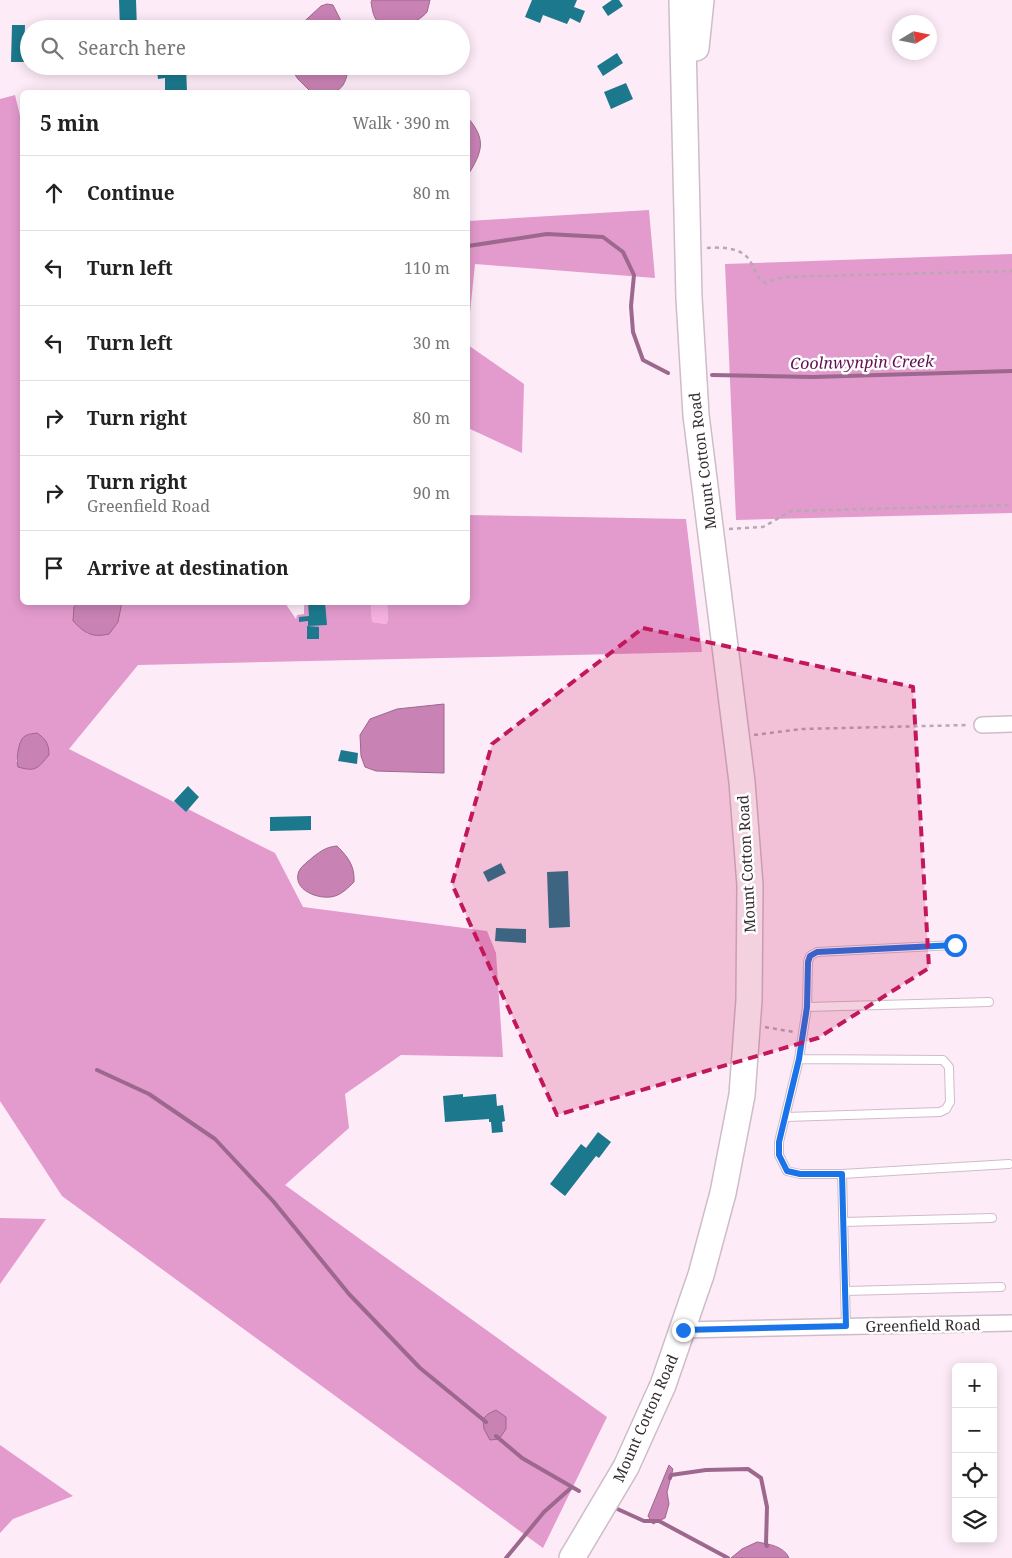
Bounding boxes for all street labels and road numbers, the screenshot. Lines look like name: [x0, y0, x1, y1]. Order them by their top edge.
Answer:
street label: Mount Cotton Road: [684, 391, 720, 531]
street label: Mount Cotton Road: [732, 795, 760, 933]
street label: Greenfield Road: [865, 1314, 981, 1336]
street label: Mount Cotton Road: [608, 1351, 682, 1485]

